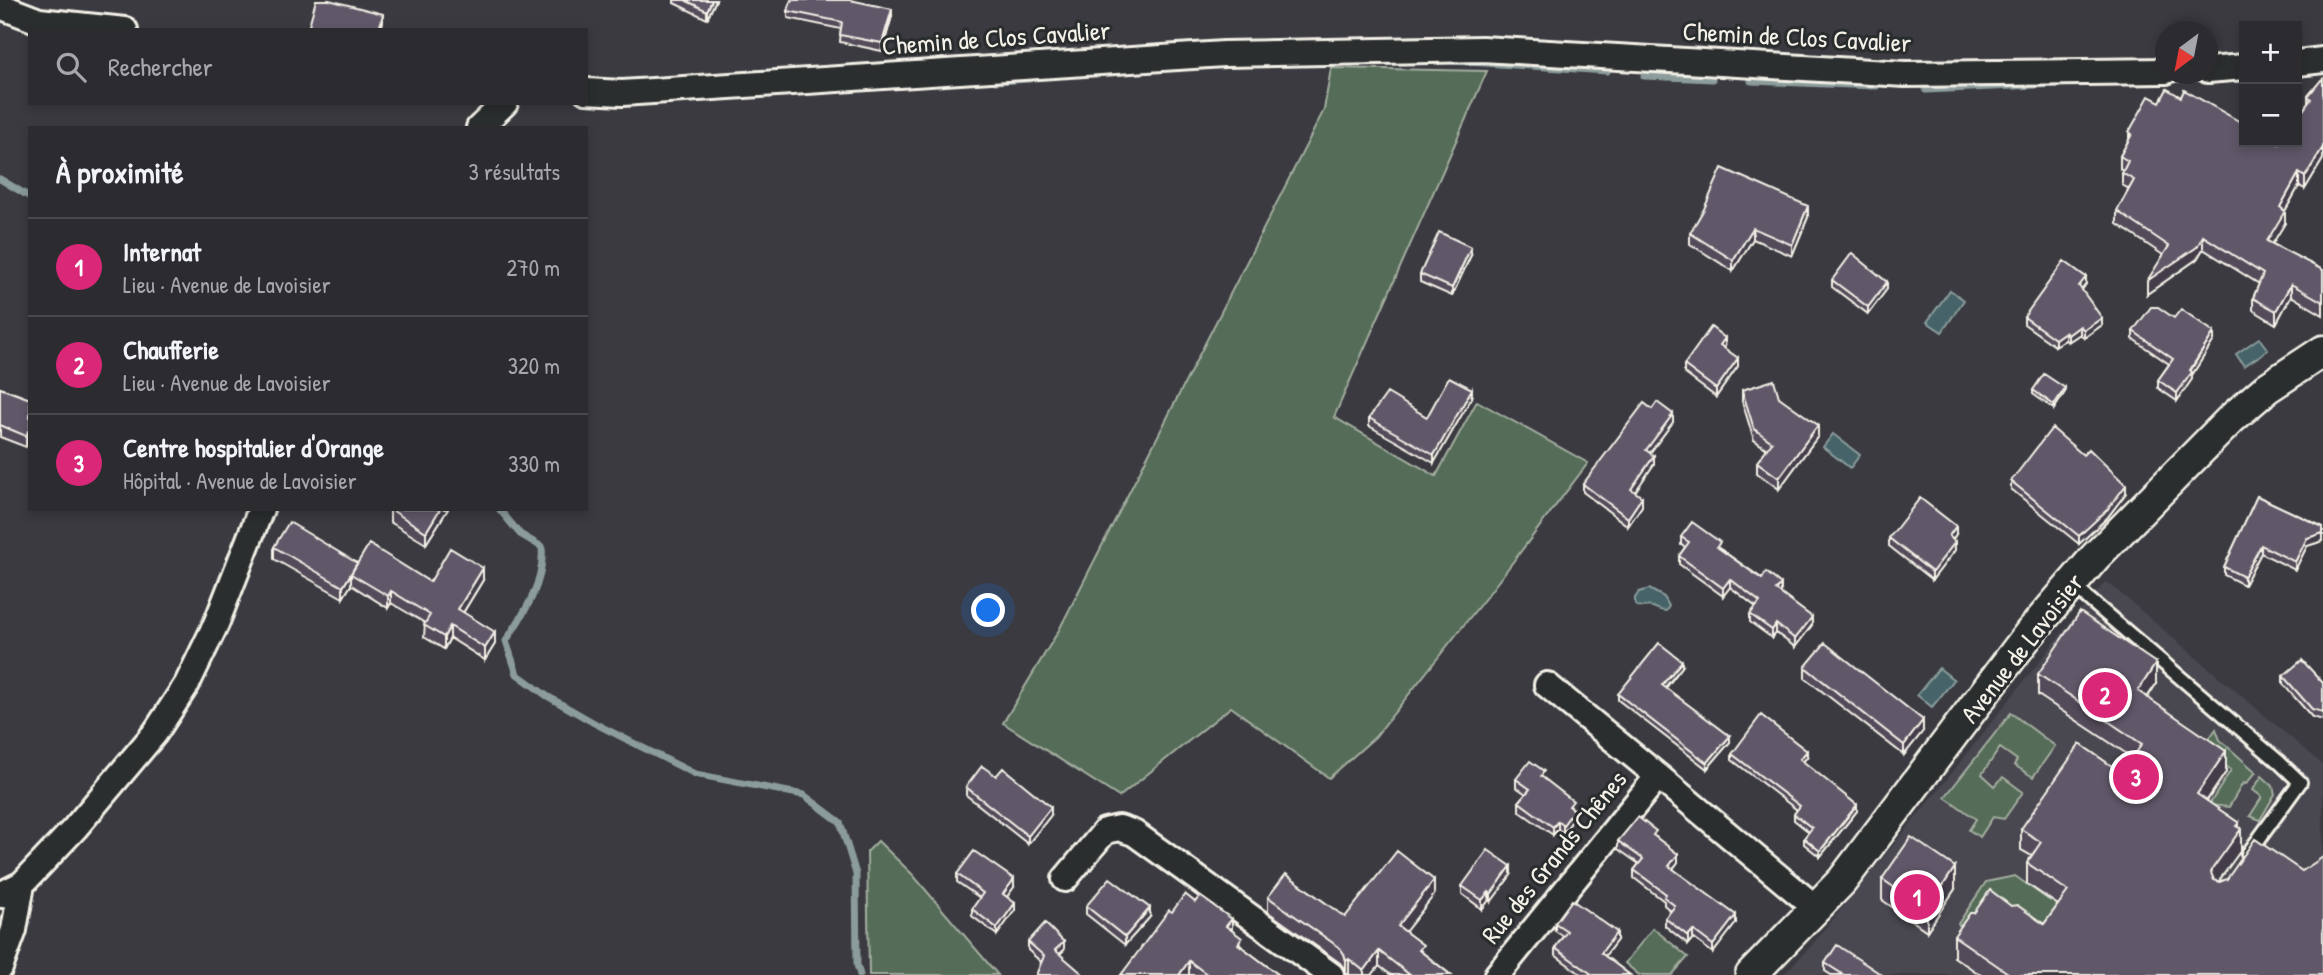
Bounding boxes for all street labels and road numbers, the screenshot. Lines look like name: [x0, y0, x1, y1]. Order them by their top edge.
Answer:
street label: Chemin de Clos Cavalier: [881, 12, 1111, 63]
street label: Chemin de Clos Cavalier: [1682, 13, 1912, 60]
street label: Avenue de Lavoisier: [1952, 566, 2091, 730]
street label: Rue des Grands Chênes: [1473, 763, 1634, 951]

